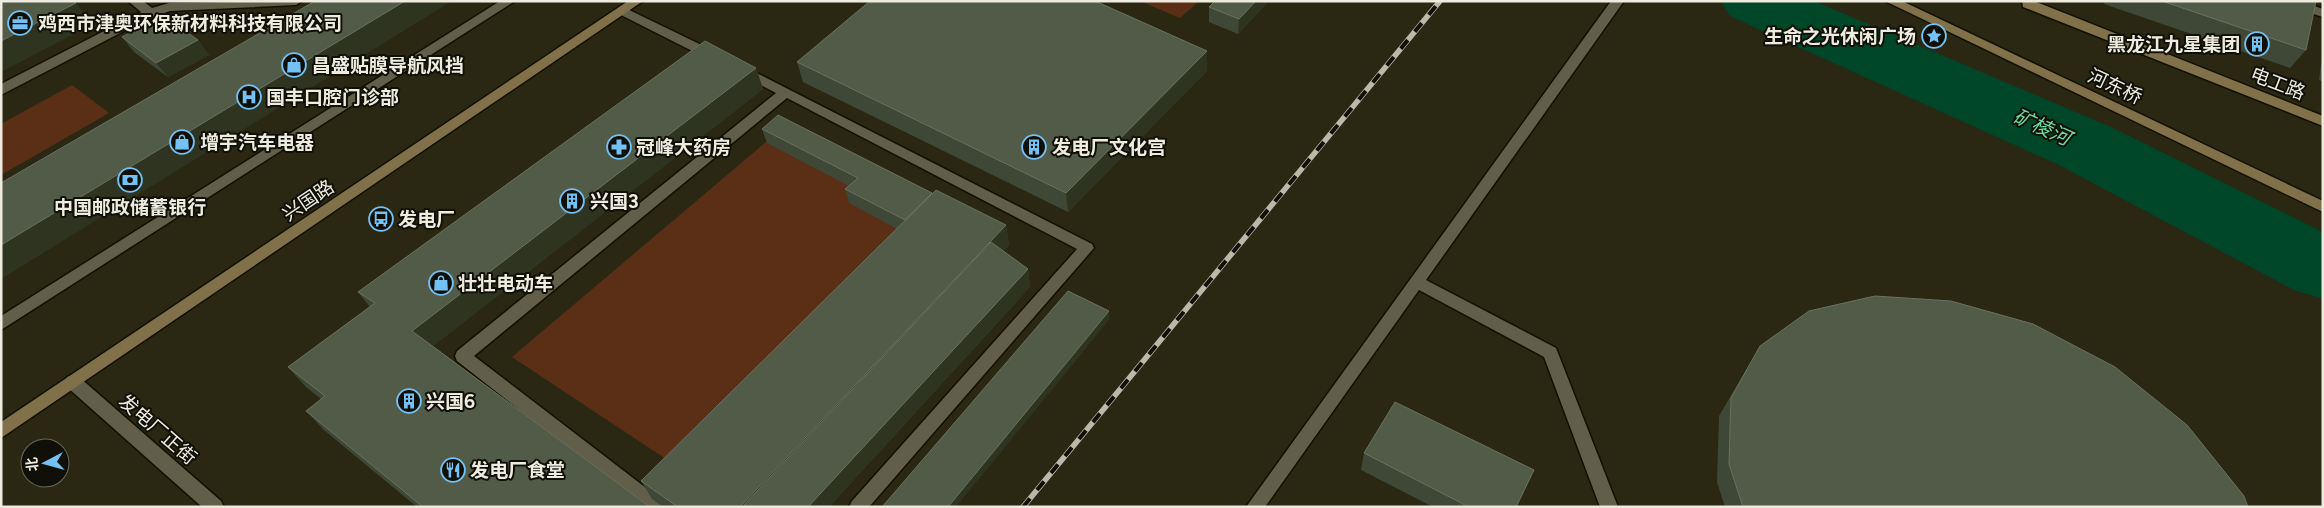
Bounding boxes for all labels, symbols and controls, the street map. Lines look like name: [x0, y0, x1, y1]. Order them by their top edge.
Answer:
office icon: 鸡西市津奥环保新材料科技有限公司: [7, 10, 33, 36]
place label: 鸡西市津奥环保新材料科技有限公司: [38, 12, 342, 35]
place icon: 生命之光休闲广场: [1921, 23, 1947, 49]
place label: 生命之光休闲广场: [1764, 25, 1916, 48]
building icon: 黑龙江九星集团: [2244, 31, 2270, 57]
place label: 黑龙江九星集团: [2107, 33, 2240, 56]
shop icon: 昌盛贴膜导航风挡: [281, 52, 307, 78]
place label: 昌盛贴膜导航风挡: [312, 54, 464, 77]
street label: 电工路: [2247, 63, 2309, 104]
street label: 河东桥: [2084, 64, 2145, 109]
hospital icon: 国丰口腔门诊部: [236, 84, 262, 110]
place label: 国丰口腔门诊部: [266, 86, 399, 109]
water label: 矿棱河: [2010, 104, 2078, 152]
shop icon: 增宇汽车电器: [169, 129, 195, 155]
place label: 增宇汽车电器: [200, 131, 314, 154]
pharmacy icon: 冠峰大药房: [606, 134, 632, 160]
building icon: 发电厂文化宫: [1021, 134, 1047, 160]
place label: 冠峰大药房: [636, 136, 731, 159]
place label: 发电厂文化宫: [1052, 136, 1166, 159]
bank icon: 中国邮政储蓄银行: [117, 167, 143, 193]
street label: 兴国路: [278, 175, 338, 226]
building icon: 兴国3: [559, 188, 585, 214]
place label: 兴国3: [590, 190, 639, 213]
place label: 中国邮政储蓄银行: [54, 196, 206, 219]
bus stop icon: 发电厂: [368, 206, 394, 232]
place label: 发电厂: [398, 208, 455, 231]
shop icon: 壮壮电动车: [428, 270, 454, 296]
place label: 壮壮电动车: [458, 272, 553, 295]
building icon: 兴国6: [396, 388, 422, 414]
street label: 发电厂正街: [114, 390, 201, 469]
place label: 兴国6: [426, 390, 475, 413]
north arrow: [20, 438, 70, 488]
text: 北: [23, 456, 42, 472]
restaurant icon: 发电厂食堂: [440, 457, 466, 483]
place label: 发电厂食堂: [470, 459, 565, 482]

